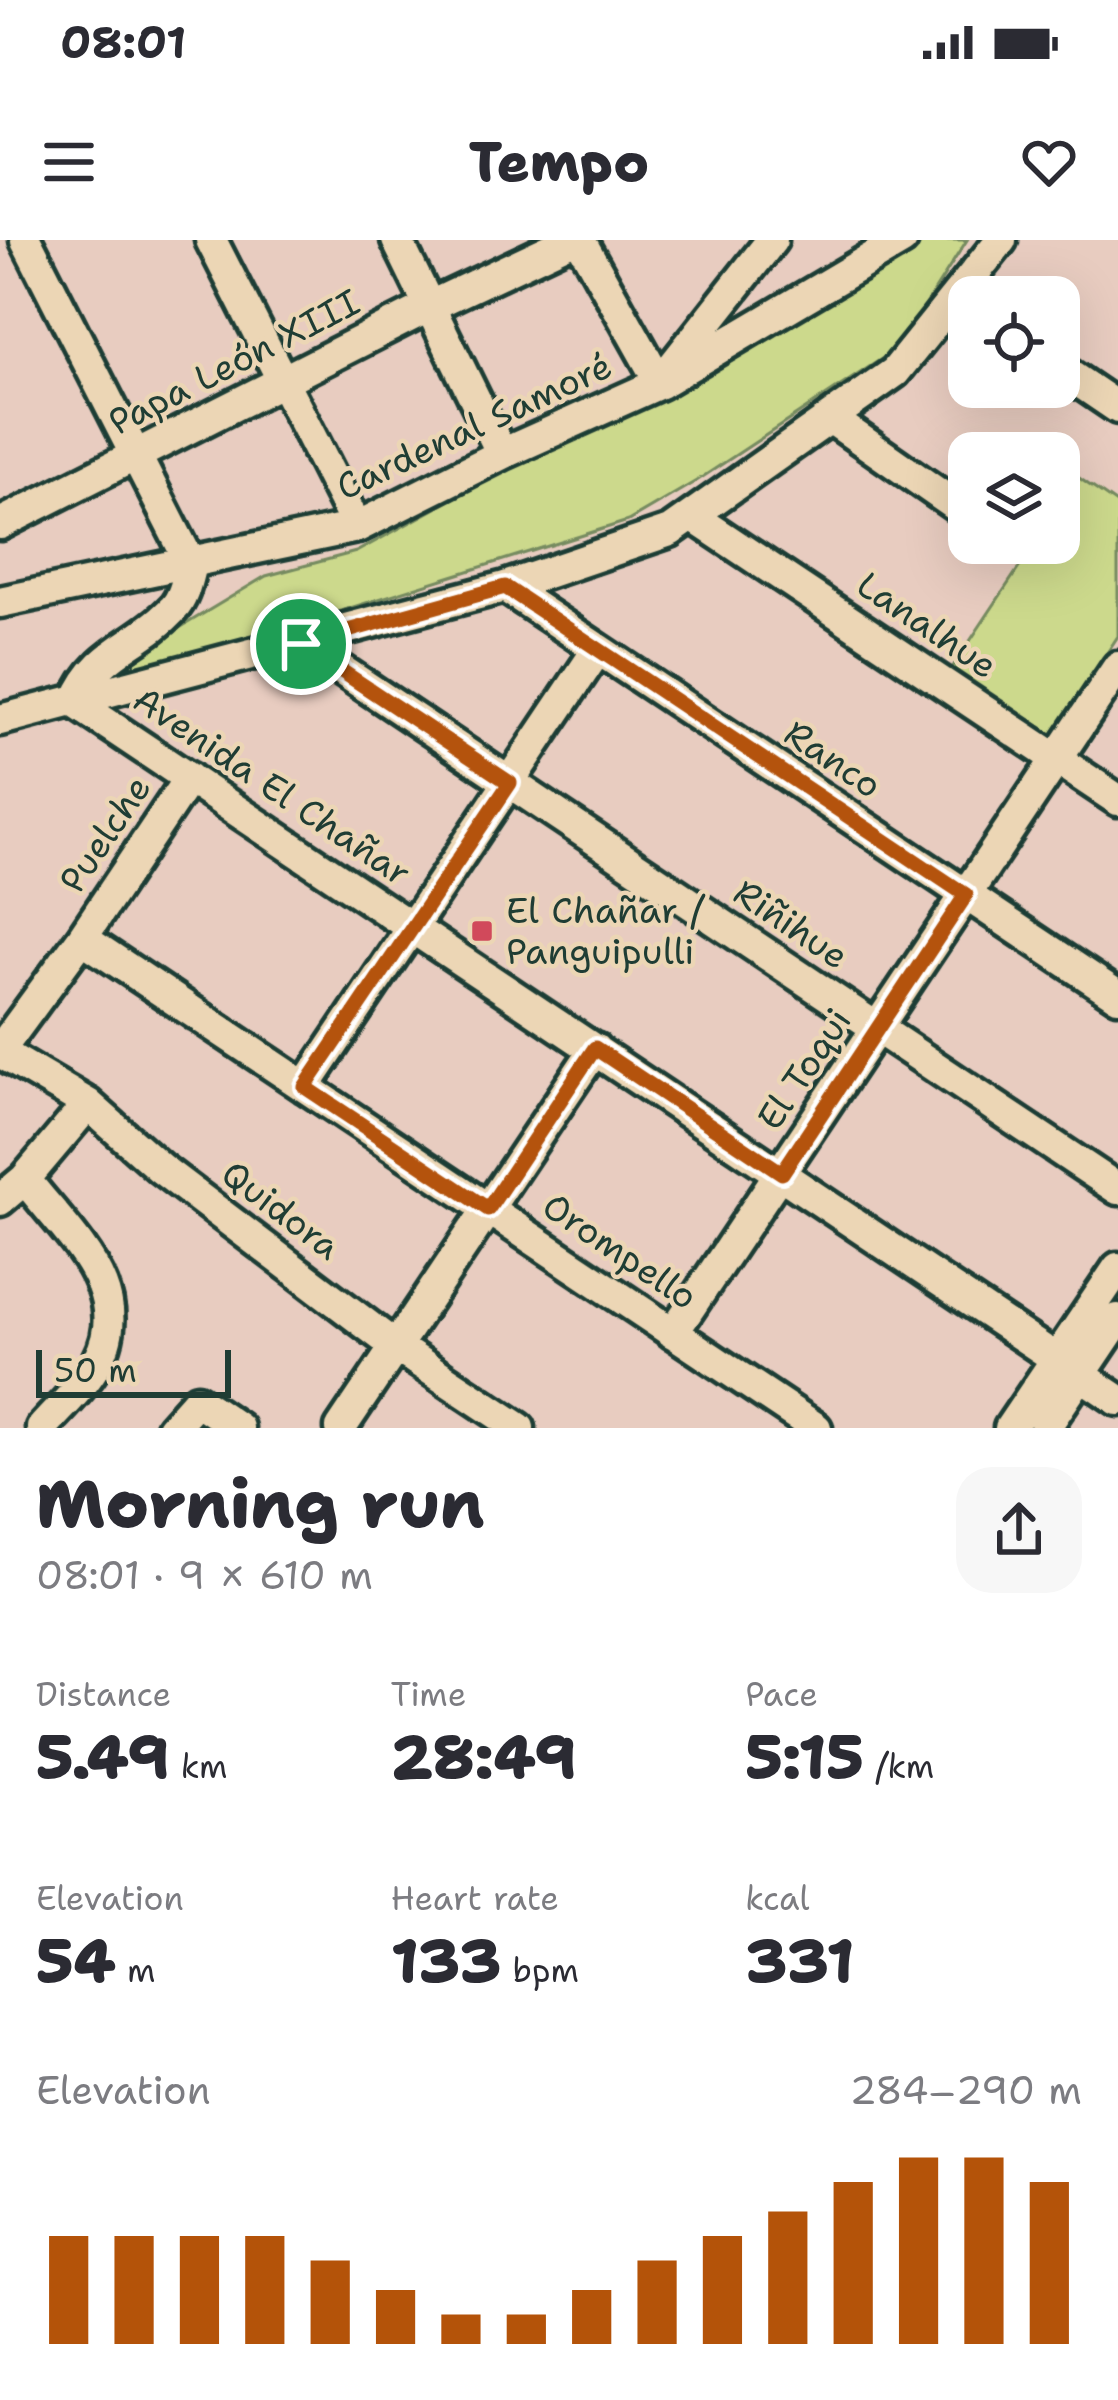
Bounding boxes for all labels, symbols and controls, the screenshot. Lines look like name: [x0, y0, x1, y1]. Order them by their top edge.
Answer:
text: 08:01: [60, 12, 187, 72]
text: Tempo: [469, 126, 649, 198]
icon: menu: [36, 129, 102, 195]
icon: heart: [1016, 129, 1082, 195]
map controls: [948, 276, 1080, 564]
button: locate: [948, 276, 1080, 408]
street label: Papa León XIII: [100, 278, 368, 446]
street label: Cardenal Samoré: [328, 341, 620, 511]
button: layers: [948, 432, 1080, 564]
street label: Lanalhue: [847, 560, 1007, 690]
pin: [250, 593, 352, 695]
icon: arrive: [268, 611, 334, 677]
street label: Avenida El Chañar: [124, 675, 420, 897]
street label: Ranco: [775, 709, 891, 809]
street label: Puelche: [48, 766, 162, 902]
street label: Riñihue: [724, 868, 858, 980]
place label: El Chañar / Panguipulli: [506, 886, 706, 976]
marker: El Chañar / Panguipulli: [469, 918, 495, 944]
street label: El Toqui: [745, 999, 863, 1139]
street label: Quidora: [211, 1149, 351, 1271]
street label: Orompello: [533, 1181, 707, 1321]
scale bar: [36, 1344, 231, 1397]
text: 50 m: [54, 1348, 137, 1393]
text: Morning run: [36, 1460, 485, 1548]
button: share: [956, 1467, 1082, 1593]
text: 08:01 · 9 × 610 m: [36, 1549, 373, 1601]
text: Distance: [36, 1672, 171, 1717]
text: Time: [391, 1672, 466, 1717]
text: Pace: [745, 1672, 818, 1717]
text: 5.49: [36, 1717, 170, 1797]
text: 28:49: [391, 1717, 576, 1797]
text: 5:15: [745, 1717, 864, 1797]
text: km: [170, 1744, 227, 1789]
text: /km: [864, 1744, 934, 1789]
text: Elevation: [36, 1876, 184, 1921]
text: Heart rate: [391, 1876, 559, 1921]
text: kcal: [745, 1876, 809, 1921]
text: 54: [36, 1921, 116, 2001]
text: 133: [391, 1921, 501, 2001]
text: 331: [745, 1921, 854, 2001]
text: m: [116, 1948, 155, 1993]
text: bpm: [501, 1948, 579, 1993]
text: Elevation: [36, 2064, 211, 2116]
text: 284–290 m: [849, 2064, 1082, 2116]

